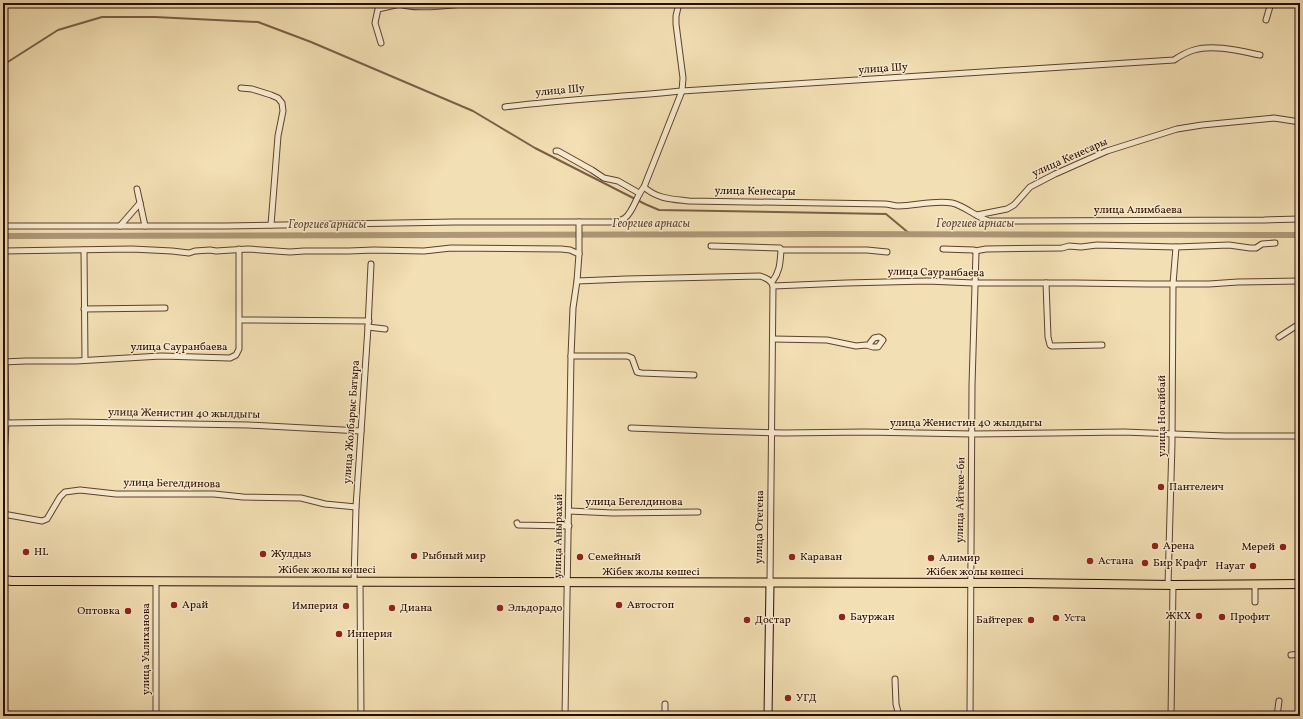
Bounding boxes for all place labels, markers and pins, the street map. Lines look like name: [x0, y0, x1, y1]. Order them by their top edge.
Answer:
place label: Пантелеич: [1169, 480, 1224, 495]
marker: Пантелеич: [1156, 482, 1166, 492]
place label: Арена: [1163, 539, 1195, 554]
place label: Мерей: [1242, 540, 1275, 555]
marker: Арена: [1150, 541, 1160, 551]
marker: Мерей: [1278, 542, 1288, 552]
place label: HL: [34, 545, 48, 560]
marker: HL: [21, 547, 31, 557]
place label: Жулдыз: [271, 547, 312, 562]
marker: Жулдыз: [258, 549, 268, 559]
place label: Рыбный мир: [422, 549, 486, 564]
place label: Семейный: [588, 550, 641, 565]
place label: Караван: [800, 550, 842, 565]
marker: Рыбный мир: [409, 551, 419, 561]
place label: Алимир: [939, 551, 980, 566]
marker: Семейный: [575, 552, 585, 562]
marker: Караван: [787, 552, 797, 562]
marker: Алимир: [926, 553, 936, 563]
place label: Астана: [1098, 554, 1134, 569]
marker: Астана: [1085, 556, 1095, 566]
place label: Бир Крафт: [1153, 556, 1208, 571]
marker: Бир Крафт: [1140, 558, 1150, 568]
place label: Науат: [1215, 559, 1245, 574]
marker: Науат: [1248, 561, 1258, 571]
place label: Арай: [182, 598, 209, 613]
place label: Автостоп: [627, 598, 674, 613]
place label: Империя: [292, 599, 338, 614]
marker: Арай: [169, 600, 179, 610]
marker: Автостоп: [614, 600, 624, 610]
marker: Империя: [341, 601, 351, 611]
place label: Диана: [400, 601, 433, 616]
place label: Эльдорадо: [508, 601, 562, 616]
marker: Диана: [387, 603, 397, 613]
marker: Эльдорадо: [495, 603, 505, 613]
place label: Оптовка: [77, 604, 121, 619]
marker: Оптовка: [123, 606, 133, 616]
place label: ЖКХ: [1166, 609, 1191, 624]
place label: Бауржан: [850, 610, 895, 625]
place label: Профит: [1230, 610, 1271, 625]
place label: Уста: [1064, 611, 1087, 626]
marker: ЖКХ: [1194, 611, 1204, 621]
marker: Бауржан: [837, 612, 847, 622]
marker: Профит: [1217, 612, 1227, 622]
place label: Достар: [755, 613, 791, 628]
place label: Байтерек: [976, 613, 1023, 628]
marker: Уста: [1051, 613, 1061, 623]
marker: Достар: [742, 615, 752, 625]
marker: Байтерек: [1026, 615, 1036, 625]
place label: Инперия: [347, 627, 393, 642]
marker: Инперия: [334, 629, 344, 639]
place label: УГД: [796, 691, 817, 706]
marker: УГД: [783, 693, 793, 703]

